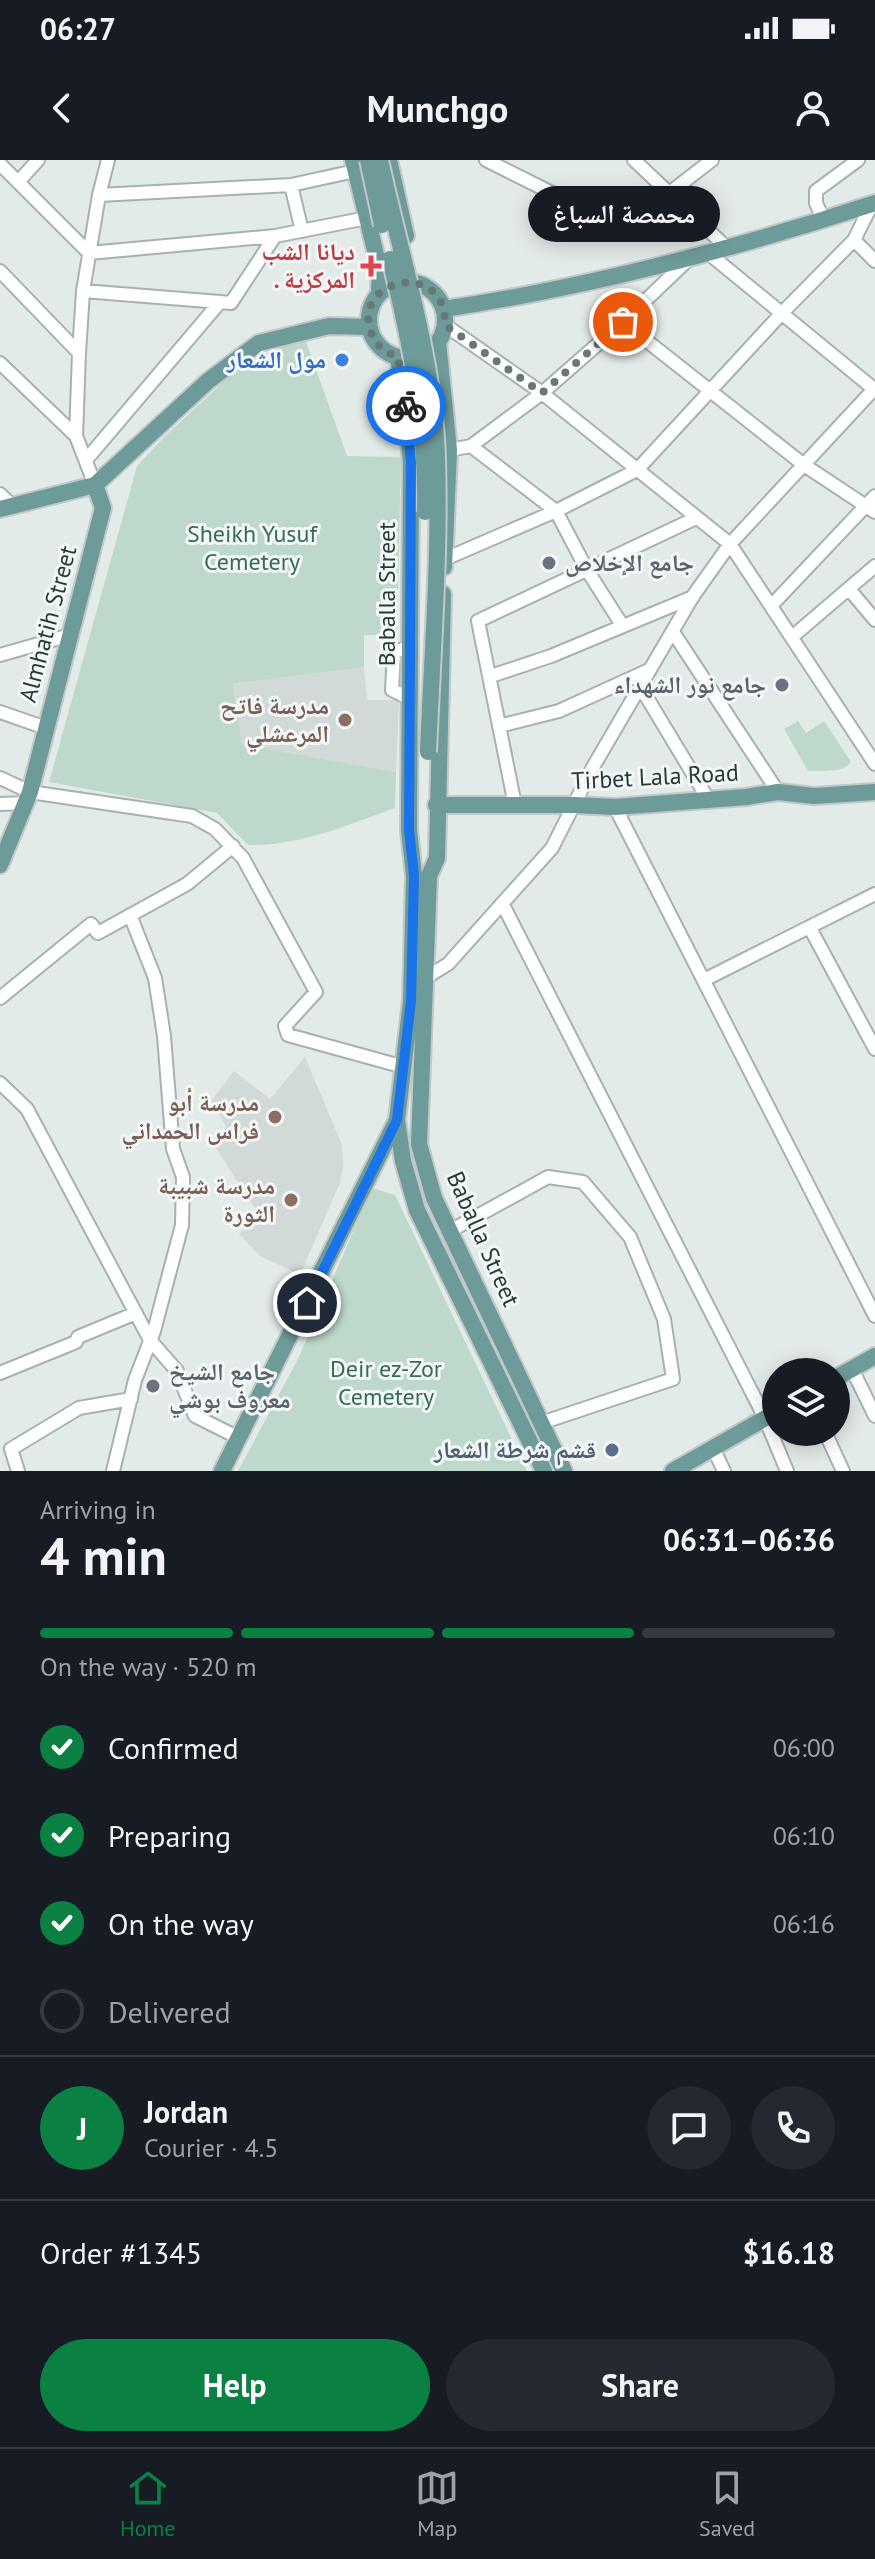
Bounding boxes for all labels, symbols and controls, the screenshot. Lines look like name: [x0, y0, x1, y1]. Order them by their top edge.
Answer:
text: 06:27: [40, 9, 116, 48]
text: Munchgo: [367, 85, 508, 132]
icon: back: [40, 86, 84, 130]
icon: person: [791, 86, 835, 130]
callout: محمصة السباغ: [527, 186, 719, 242]
text: محمصة السباغ: [553, 197, 695, 230]
place label: ديانا الشب . المركزية: [261, 236, 355, 295]
marker: ديانا الشب . المركزية: [362, 257, 380, 275]
pin: [589, 288, 657, 356]
icon: bag: [601, 300, 645, 344]
place label: مول الشعار: [226, 344, 326, 375]
marker: مول الشعار: [333, 351, 351, 369]
courier: [366, 366, 446, 446]
icon: bike: [384, 384, 428, 428]
park label: Sheikh Yusuf Cemetery: [187, 518, 318, 577]
street label: Baballa Street: [371, 522, 402, 666]
street label: Almhatih Street: [12, 542, 83, 706]
place label: جامع الإخلاص: [565, 547, 694, 579]
marker: جامع الإخلاص: [540, 554, 558, 572]
place label: جامع نور الشهداء: [614, 669, 766, 701]
marker: جامع نور الشهداء: [773, 676, 791, 694]
place label: مدرسة فاتح المرعشلي: [220, 690, 329, 753]
marker: مدرسة فاتح المرعشلي: [336, 711, 354, 729]
street label: Tirbet Lala Road: [570, 757, 739, 796]
place label: مدرسة أبو فراس الحمداني: [122, 1087, 259, 1150]
marker: مدرسة أبو فراس الحمداني: [266, 1108, 284, 1126]
street label: Baballa Street: [440, 1167, 527, 1311]
place label: مدرسة شبيبة الثورة: [158, 1170, 275, 1229]
marker: مدرسة شبيبة الثورة: [282, 1191, 300, 1209]
pin: [273, 1269, 341, 1337]
icon: home: [285, 1281, 329, 1325]
park label: Deir ez-Zor Cemetery: [330, 1353, 442, 1412]
place label: جامع الشيخ معروف بوشي: [169, 1356, 291, 1419]
map controls: [762, 1358, 850, 1446]
button: layers: [762, 1358, 850, 1446]
marker: جامع الشيخ معروف بوشي: [144, 1377, 162, 1395]
place label: قشم شرطة الشعار: [433, 1434, 596, 1466]
marker: قشم شرطة الشعار: [603, 1441, 621, 1459]
text: Arriving in: [40, 1493, 156, 1526]
text: 06:31–06:36: [663, 1520, 835, 1559]
text: 4 min: [40, 1522, 167, 1589]
text: On the way · 520 m: [40, 1650, 257, 1683]
icon: check: [40, 1725, 84, 1769]
text: Confirmed: [108, 1728, 239, 1767]
text: 06:00: [773, 1731, 835, 1764]
icon: check: [40, 1813, 84, 1857]
text: Preparing: [108, 1816, 231, 1855]
text: 06:10: [773, 1819, 835, 1852]
icon: check: [40, 1901, 84, 1945]
text: On the way: [108, 1904, 254, 1943]
text: 06:16: [773, 1907, 835, 1940]
text: Delivered: [108, 1992, 231, 2031]
button: chat: [647, 2086, 731, 2170]
button: phone: [751, 2086, 835, 2170]
text: Jordan: [144, 2092, 228, 2131]
text: J: [77, 2109, 87, 2148]
text: Courier · 4.5: [144, 2131, 278, 2164]
text: Order #1345: [40, 2233, 202, 2272]
text: $16.18: [743, 2233, 835, 2272]
button: Help: [40, 2339, 430, 2431]
button: Share: [446, 2339, 835, 2431]
tab: Home: [120, 2466, 176, 2542]
tab: Map: [415, 2466, 459, 2542]
tab: Saved: [699, 2466, 755, 2542]

